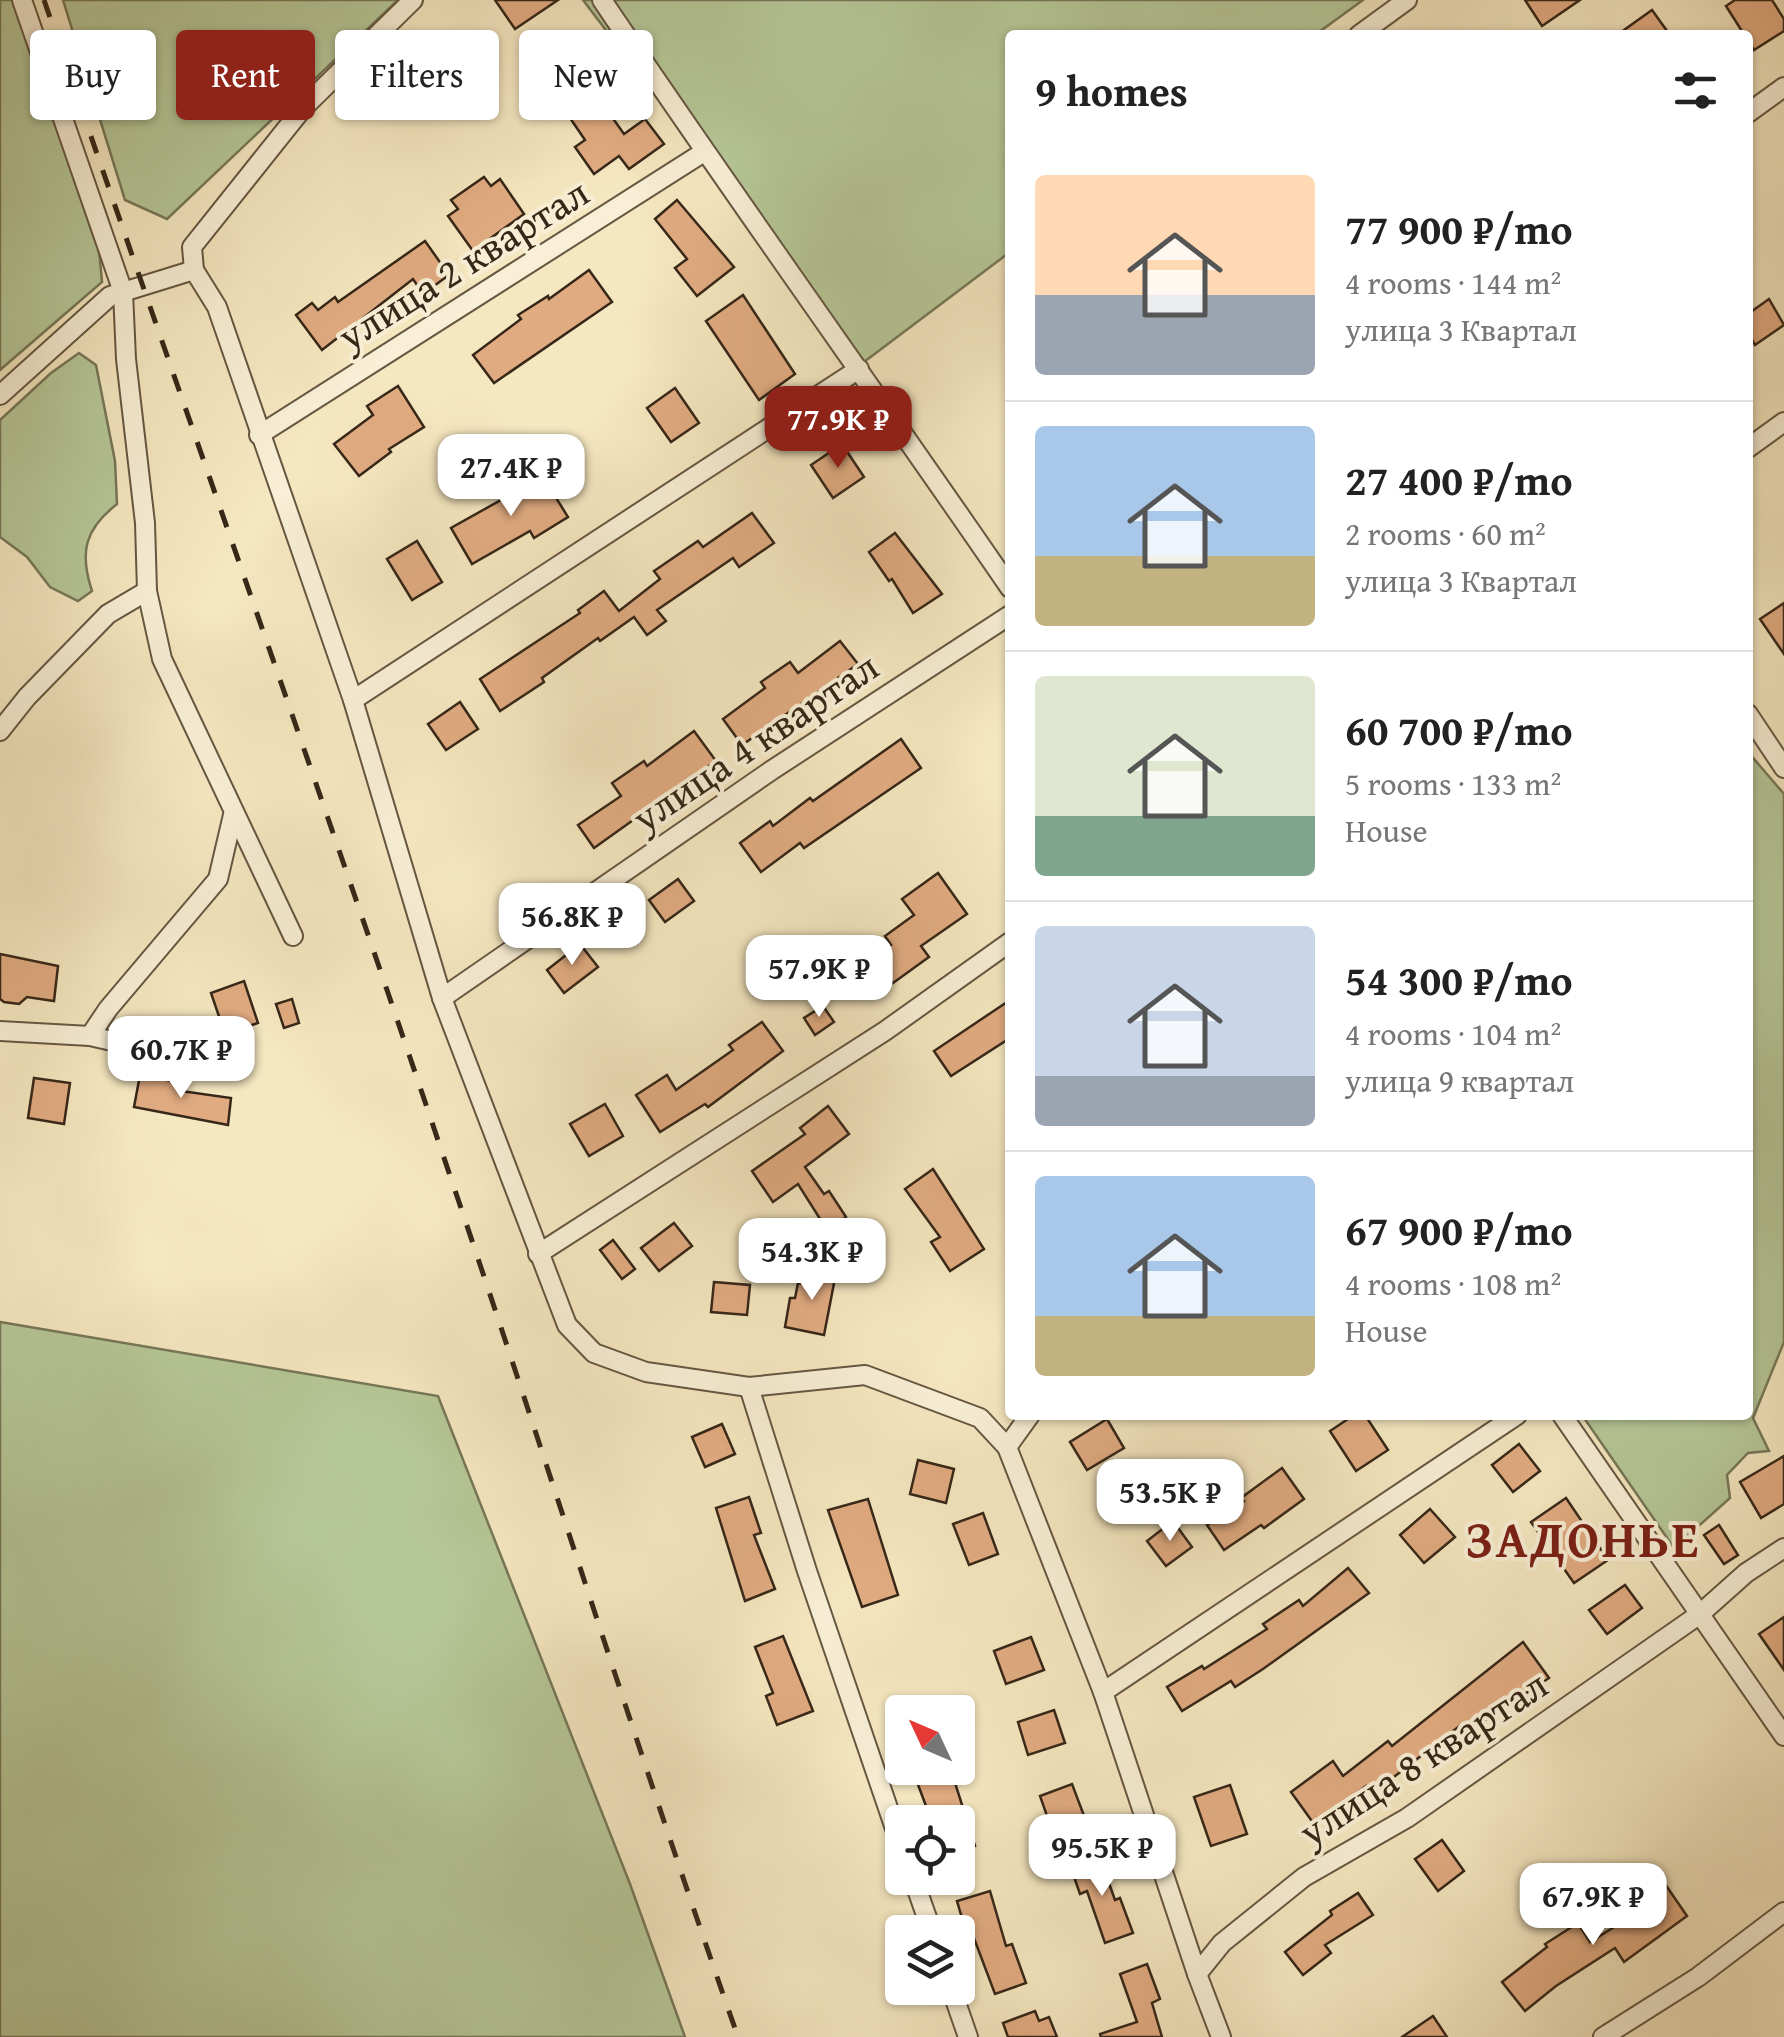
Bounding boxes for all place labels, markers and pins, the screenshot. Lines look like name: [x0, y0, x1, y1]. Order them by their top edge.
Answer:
pin: 77.9K ₽: [746, 386, 930, 471]
pin: 27.4K ₽: [419, 434, 603, 519]
pin: 56.8K ₽: [480, 883, 664, 968]
pin: 57.9K ₽: [727, 935, 911, 1020]
pin: 60.7K ₽: [89, 1016, 273, 1101]
pin: 54.3K ₽: [720, 1218, 904, 1303]
pin: 53.5K ₽: [1078, 1459, 1262, 1544]
pin: 95.5K ₽: [1010, 1814, 1194, 1899]
pin: 67.9K ₽: [1501, 1863, 1685, 1948]

